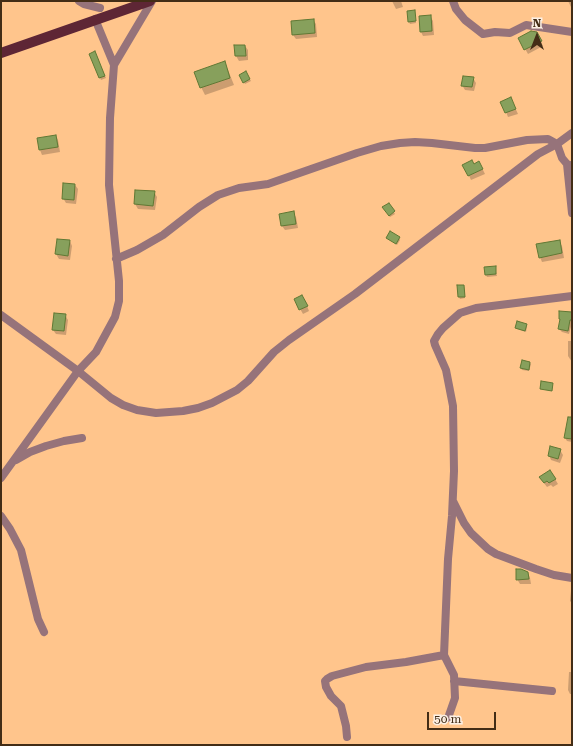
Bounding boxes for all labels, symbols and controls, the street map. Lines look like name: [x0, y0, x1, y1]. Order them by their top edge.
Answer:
north arrow: [517, 16, 557, 56]
text: N: [533, 17, 541, 30]
scale bar: [429, 704, 498, 730]
text: 50 m: [434, 712, 461, 726]

